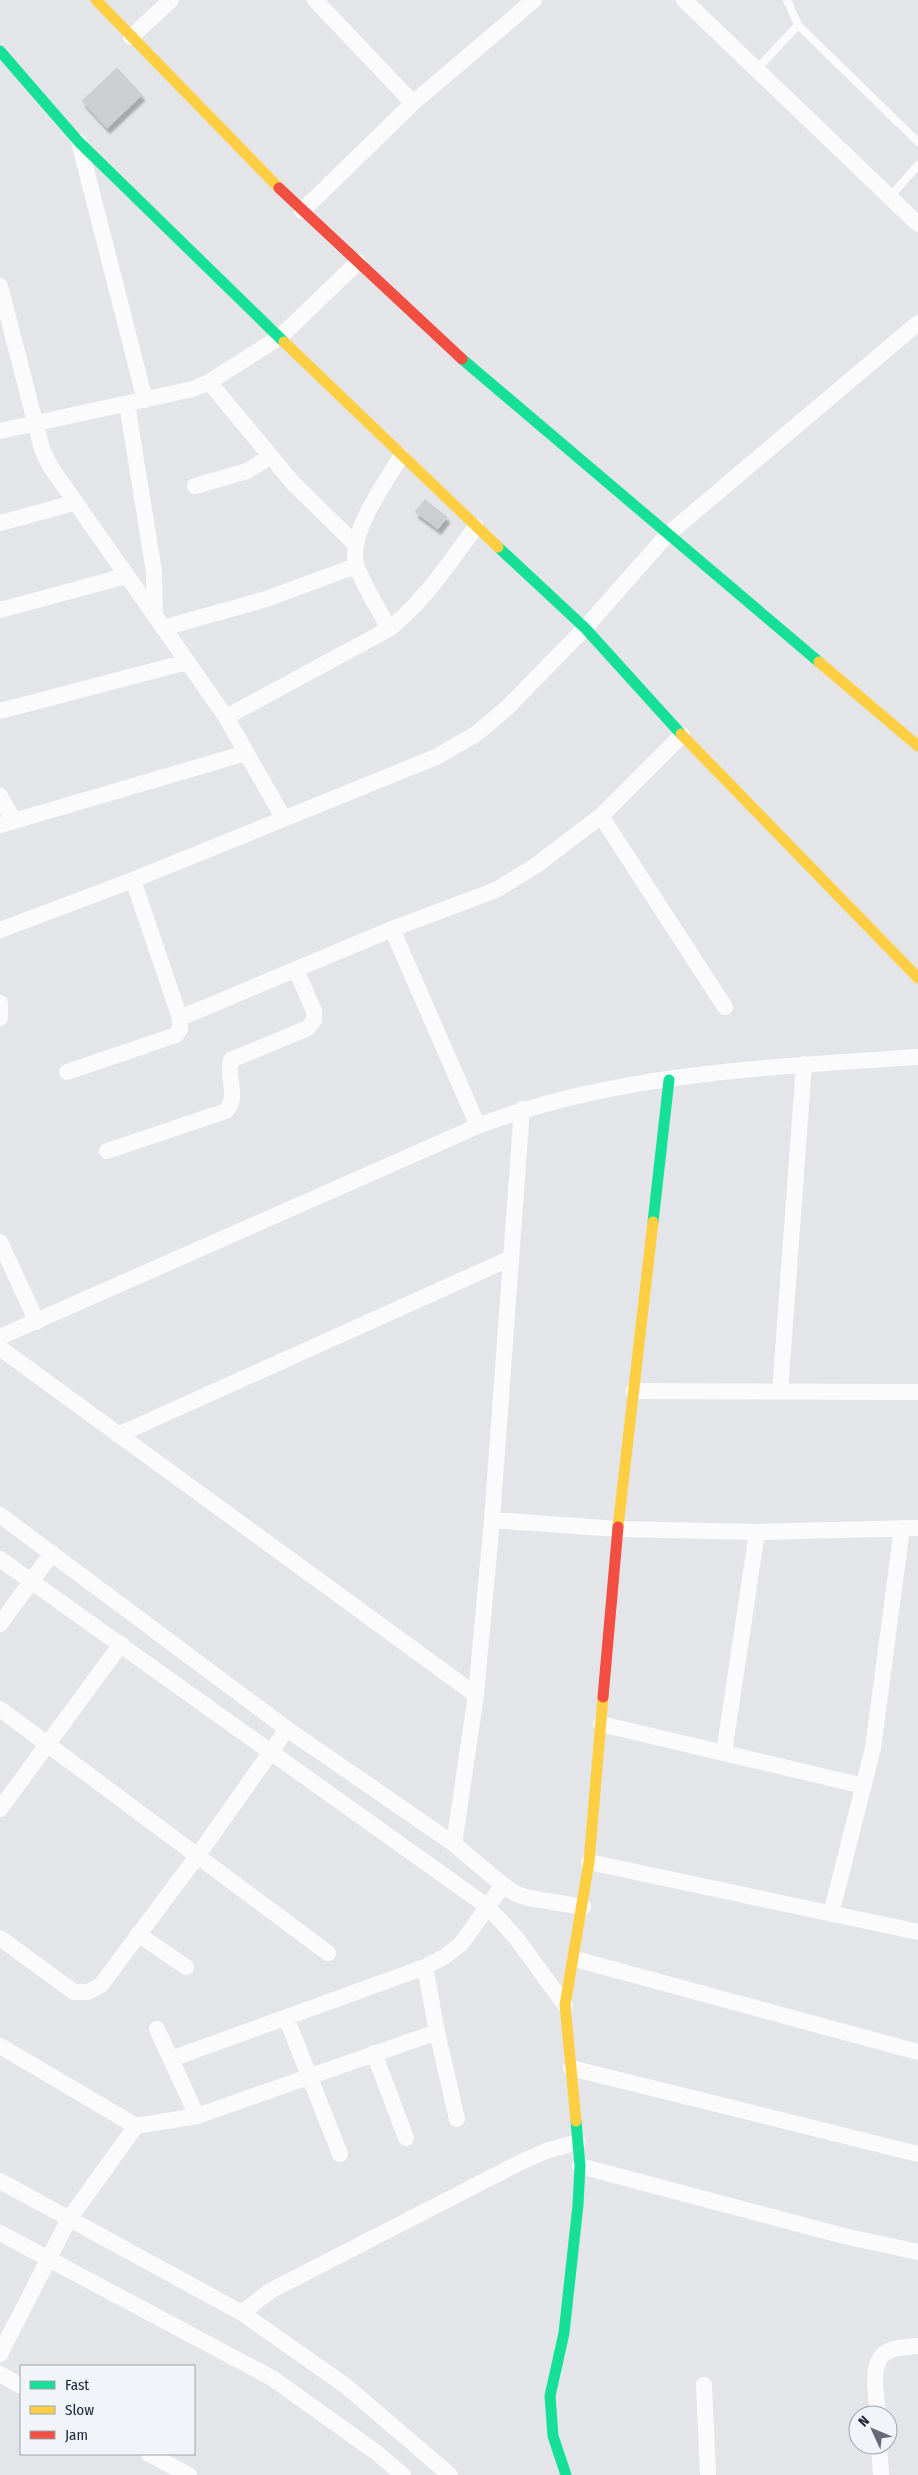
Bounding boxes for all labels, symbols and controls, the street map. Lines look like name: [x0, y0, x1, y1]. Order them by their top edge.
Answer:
legend: [20, 2365, 195, 2455]
text: Fast: [65, 2376, 89, 2394]
text: Slow: [65, 2401, 94, 2419]
north arrow: [848, 2405, 898, 2455]
text: N: [855, 2412, 873, 2430]
text: Jam: [65, 2426, 88, 2444]

